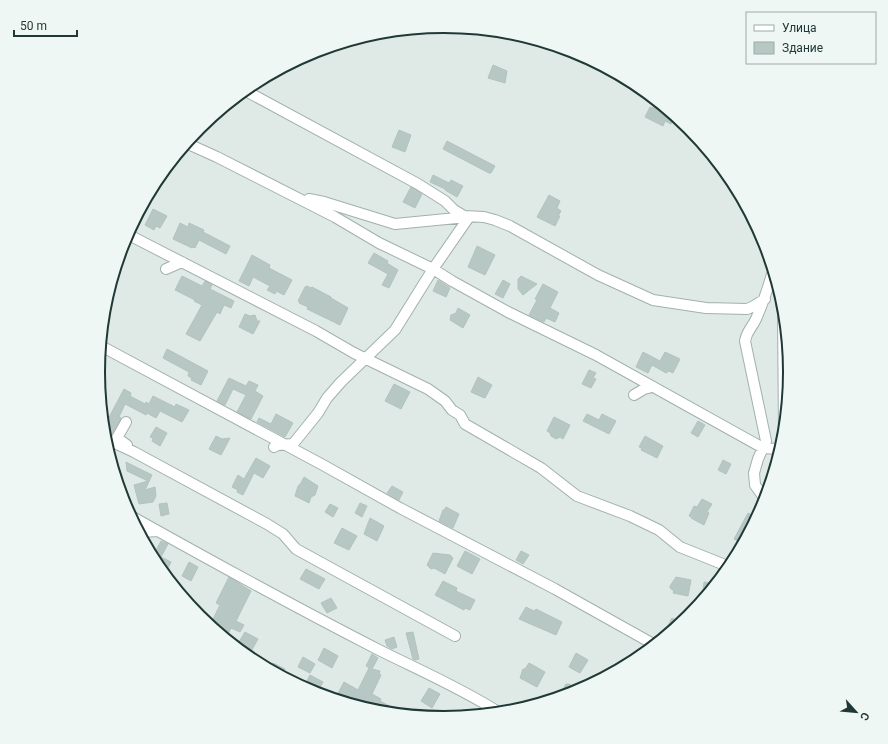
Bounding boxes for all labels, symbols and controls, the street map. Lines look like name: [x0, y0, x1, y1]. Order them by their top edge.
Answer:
scale bar: [14, 12, 77, 38]
legend: [746, 12, 876, 64]
text: 50 m: [20, 19, 47, 33]
text: Улица: [782, 21, 817, 35]
text: Здание: [782, 41, 823, 55]
north arrow: [836, 692, 876, 732]
text: С: [857, 710, 872, 722]

